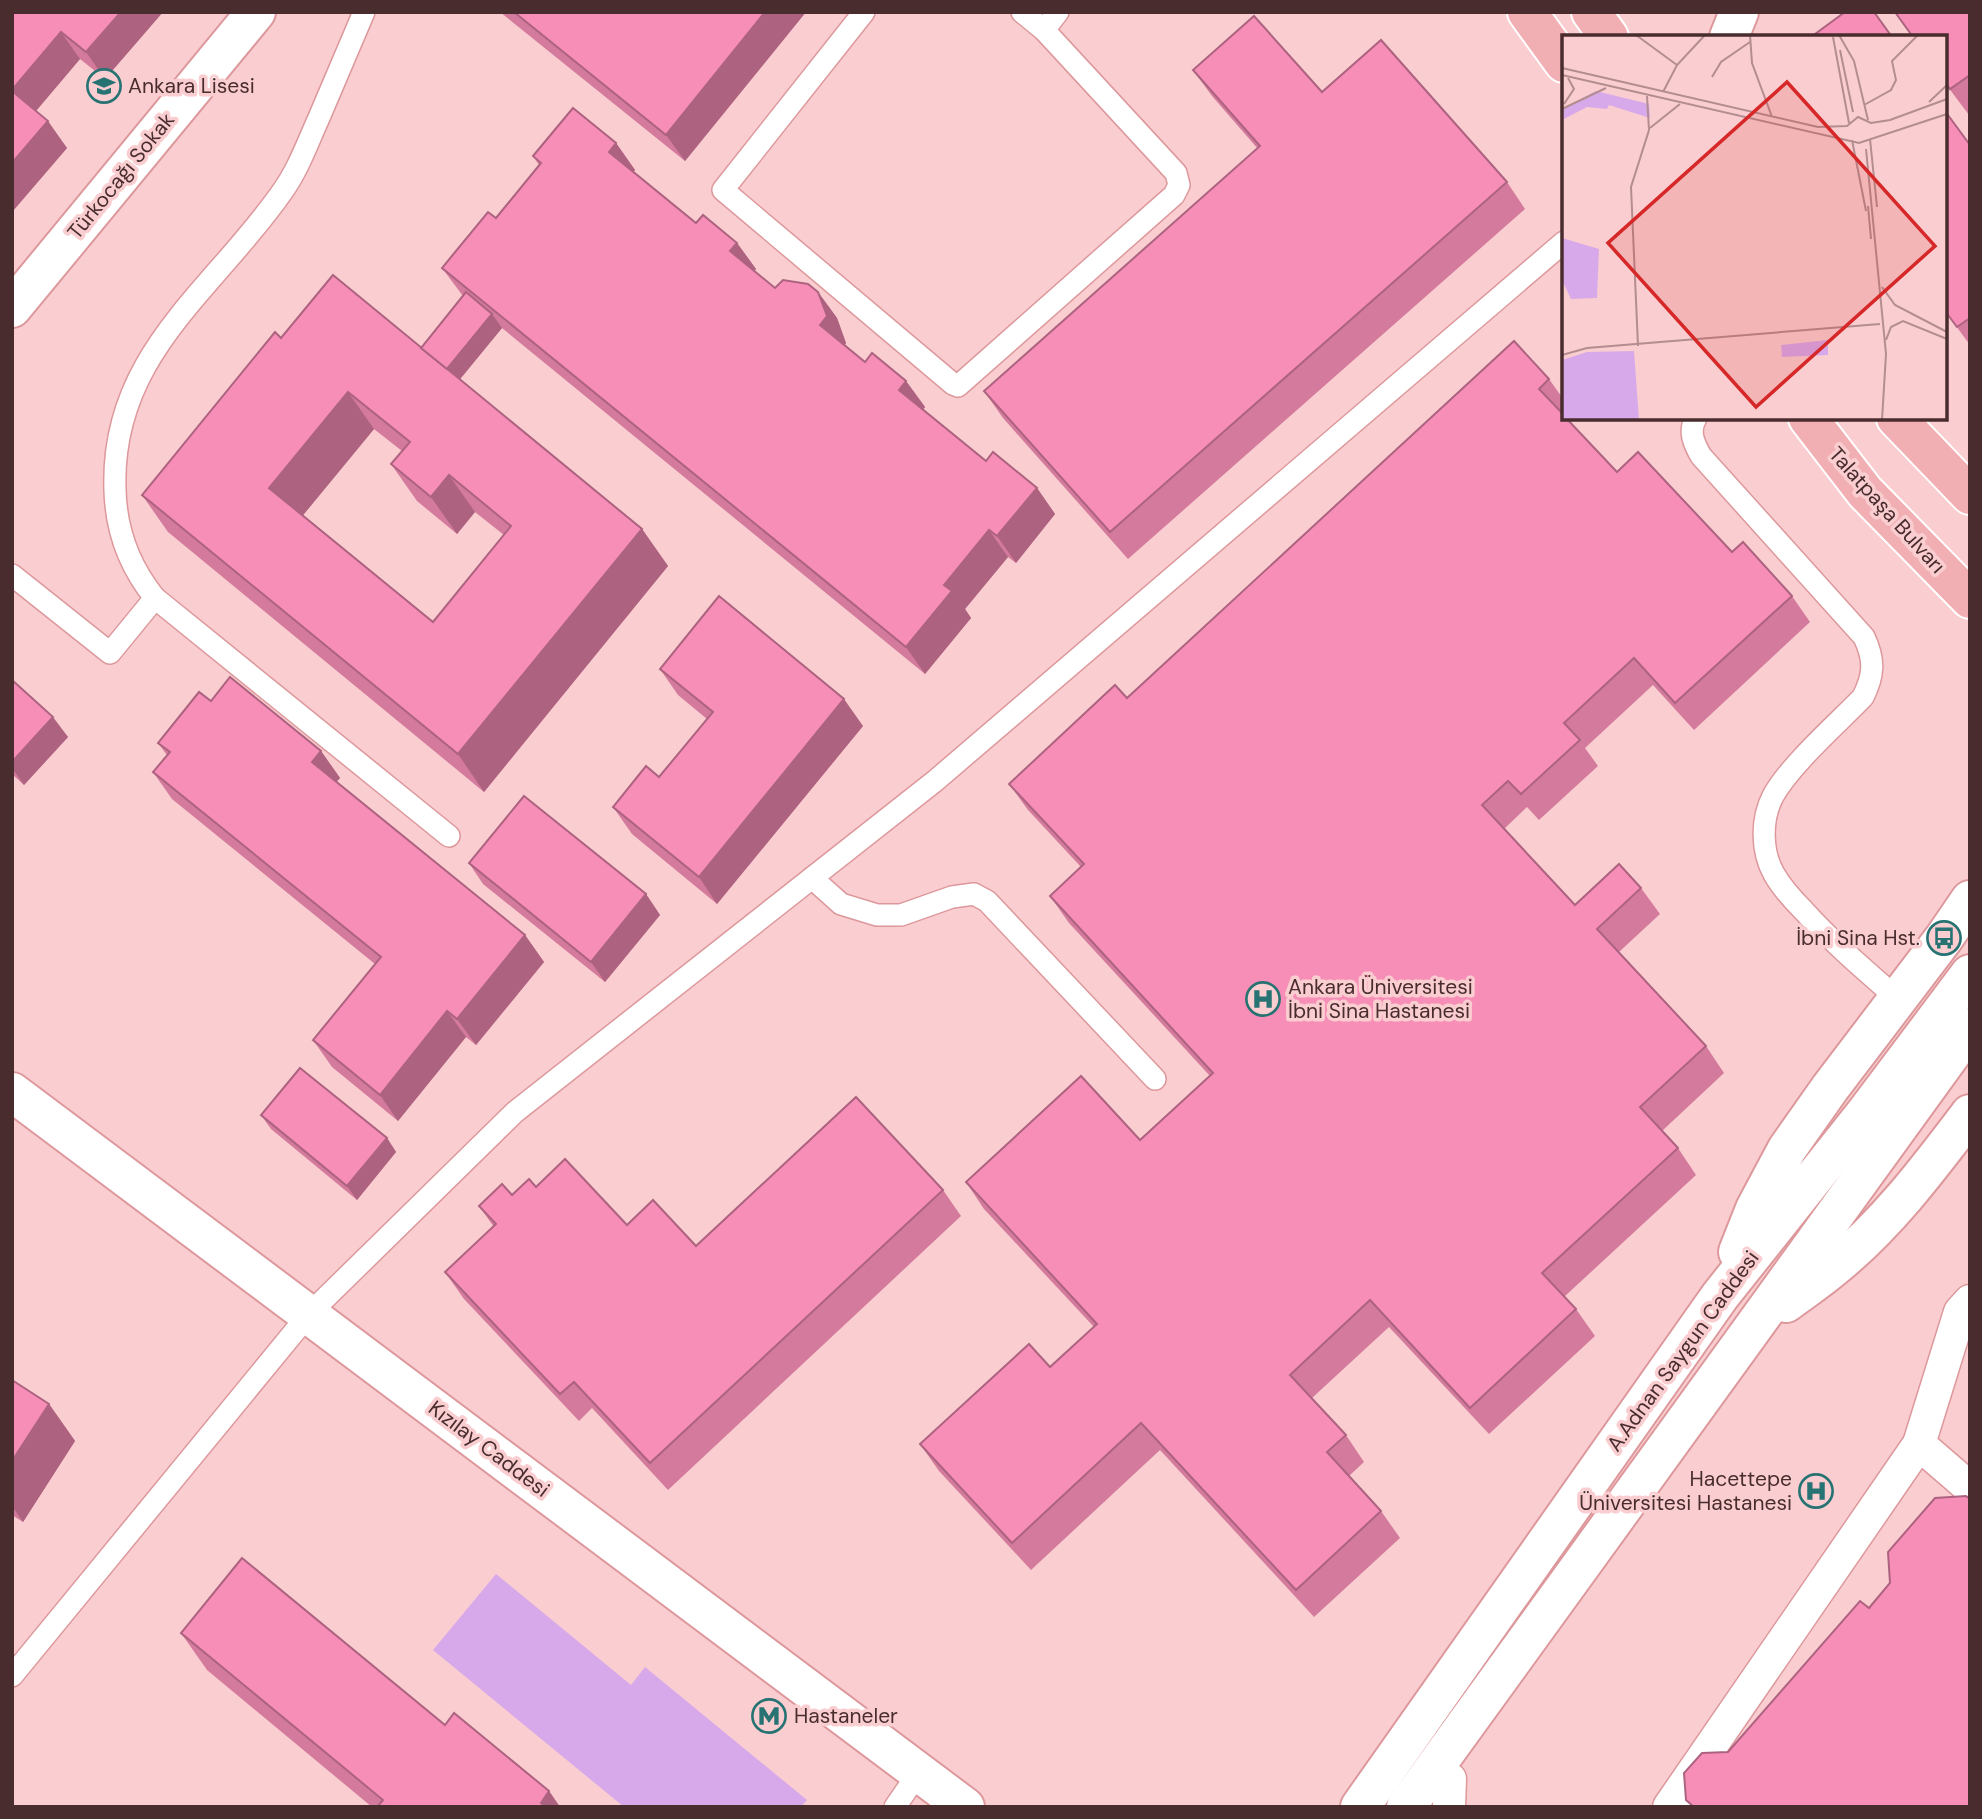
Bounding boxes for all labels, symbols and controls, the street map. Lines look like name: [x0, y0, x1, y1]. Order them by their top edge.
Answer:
inset map: [1562, 35, 1947, 420]
school or university icon: Ankara Lisesi: [85, 67, 123, 105]
place label: Ankara Lisesi: [128, 72, 255, 100]
street label: Türkocağı Sokak: [61, 106, 181, 245]
street label: Talatpaşa Bulvarı: [1823, 441, 1951, 579]
bus stop icon: İbni Sina Hst.: [1925, 919, 1963, 957]
place label: İbni Sina Hst.: [1796, 924, 1920, 952]
place label: Ankara Üniversitesi İbni Sina Hastanesi: [1288, 973, 1473, 1025]
hospital icon: Ankara Üniversitesi İbni Sina Hastanesi: [1244, 980, 1282, 1018]
street label: A.Adnan Saygun Caddesi: [1601, 1245, 1765, 1457]
street label: Kızılay Caddesi: [423, 1394, 555, 1504]
place label: Hacettepe Üniversitesi Hastanesi: [1579, 1465, 1792, 1517]
hospital icon: Hacettepe Üniversitesi Hastanesi: [1797, 1472, 1835, 1510]
metro station icon: Hastaneler: [750, 1697, 788, 1735]
place label: Hastaneler: [794, 1702, 898, 1730]

